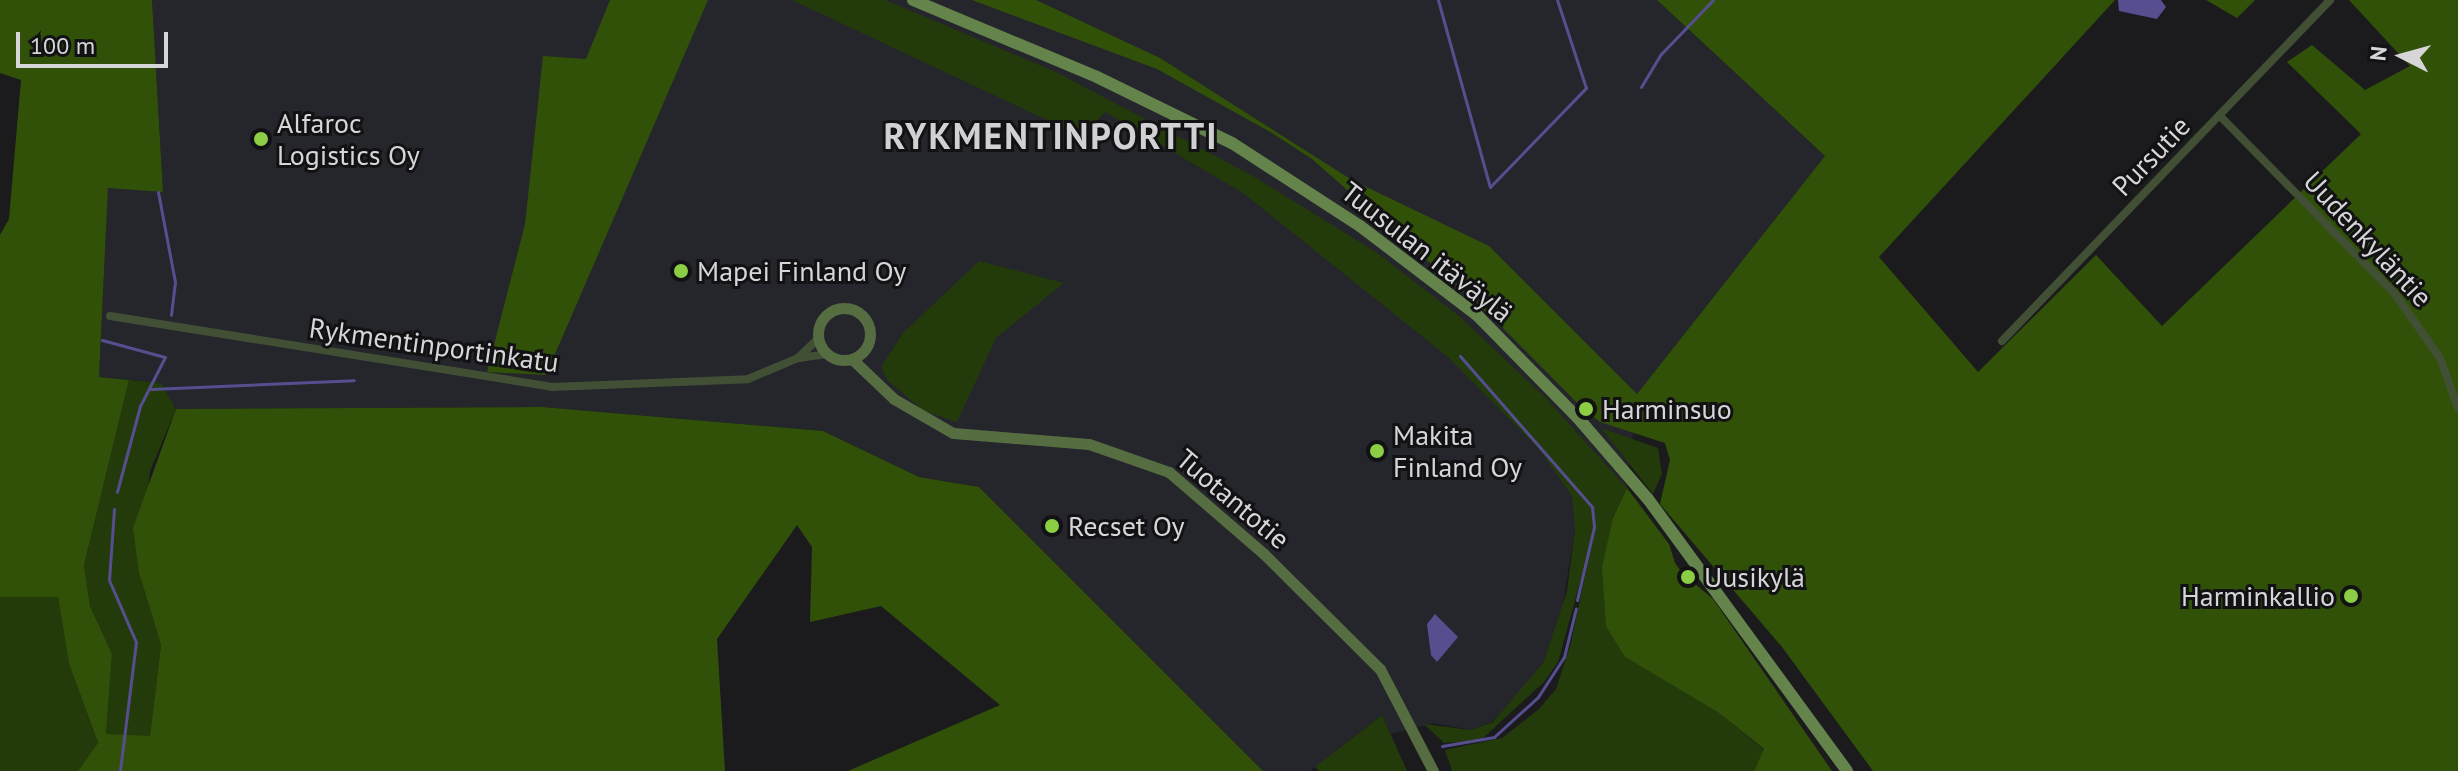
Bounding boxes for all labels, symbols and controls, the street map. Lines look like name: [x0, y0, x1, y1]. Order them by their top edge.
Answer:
scale bar: [20, 16, 172, 66]
north arrow: [2362, 16, 2442, 96]
text: 100 m: [30, 30, 95, 61]
text: N: [2363, 45, 2393, 62]
place label: Alfaroc Logistics Oy: [277, 106, 420, 172]
street label: Pursutie: [2105, 109, 2197, 203]
district label: RYKMENTINPORTTI: [884, 114, 1218, 158]
marker: Alfaroc Logistics Oy: [252, 130, 270, 148]
street label: Uudenkyläntie: [2297, 164, 2439, 314]
street label: Tuusulan itäväylä: [1335, 175, 1519, 329]
place label: Mapei Finland Oy: [697, 254, 906, 288]
marker: Mapei Finland Oy: [672, 262, 690, 280]
street label: Rykmentinportinkatu: [307, 311, 561, 379]
place label: Harminsuo: [1602, 392, 1732, 426]
marker: Harminsuo: [1577, 400, 1595, 418]
place label: Makita Finland Oy: [1393, 418, 1522, 484]
street label: Tuotantotie: [1170, 442, 1296, 556]
marker: Makita Finland Oy: [1368, 442, 1386, 460]
place label: Recset Oy: [1068, 509, 1185, 543]
marker: Recset Oy: [1043, 517, 1061, 535]
place label: Uusikylä: [1704, 560, 1805, 594]
marker: Uusikylä: [1679, 568, 1697, 586]
place label: Harminkallio: [2181, 579, 2335, 613]
marker: Harminkallio: [2342, 587, 2360, 605]

